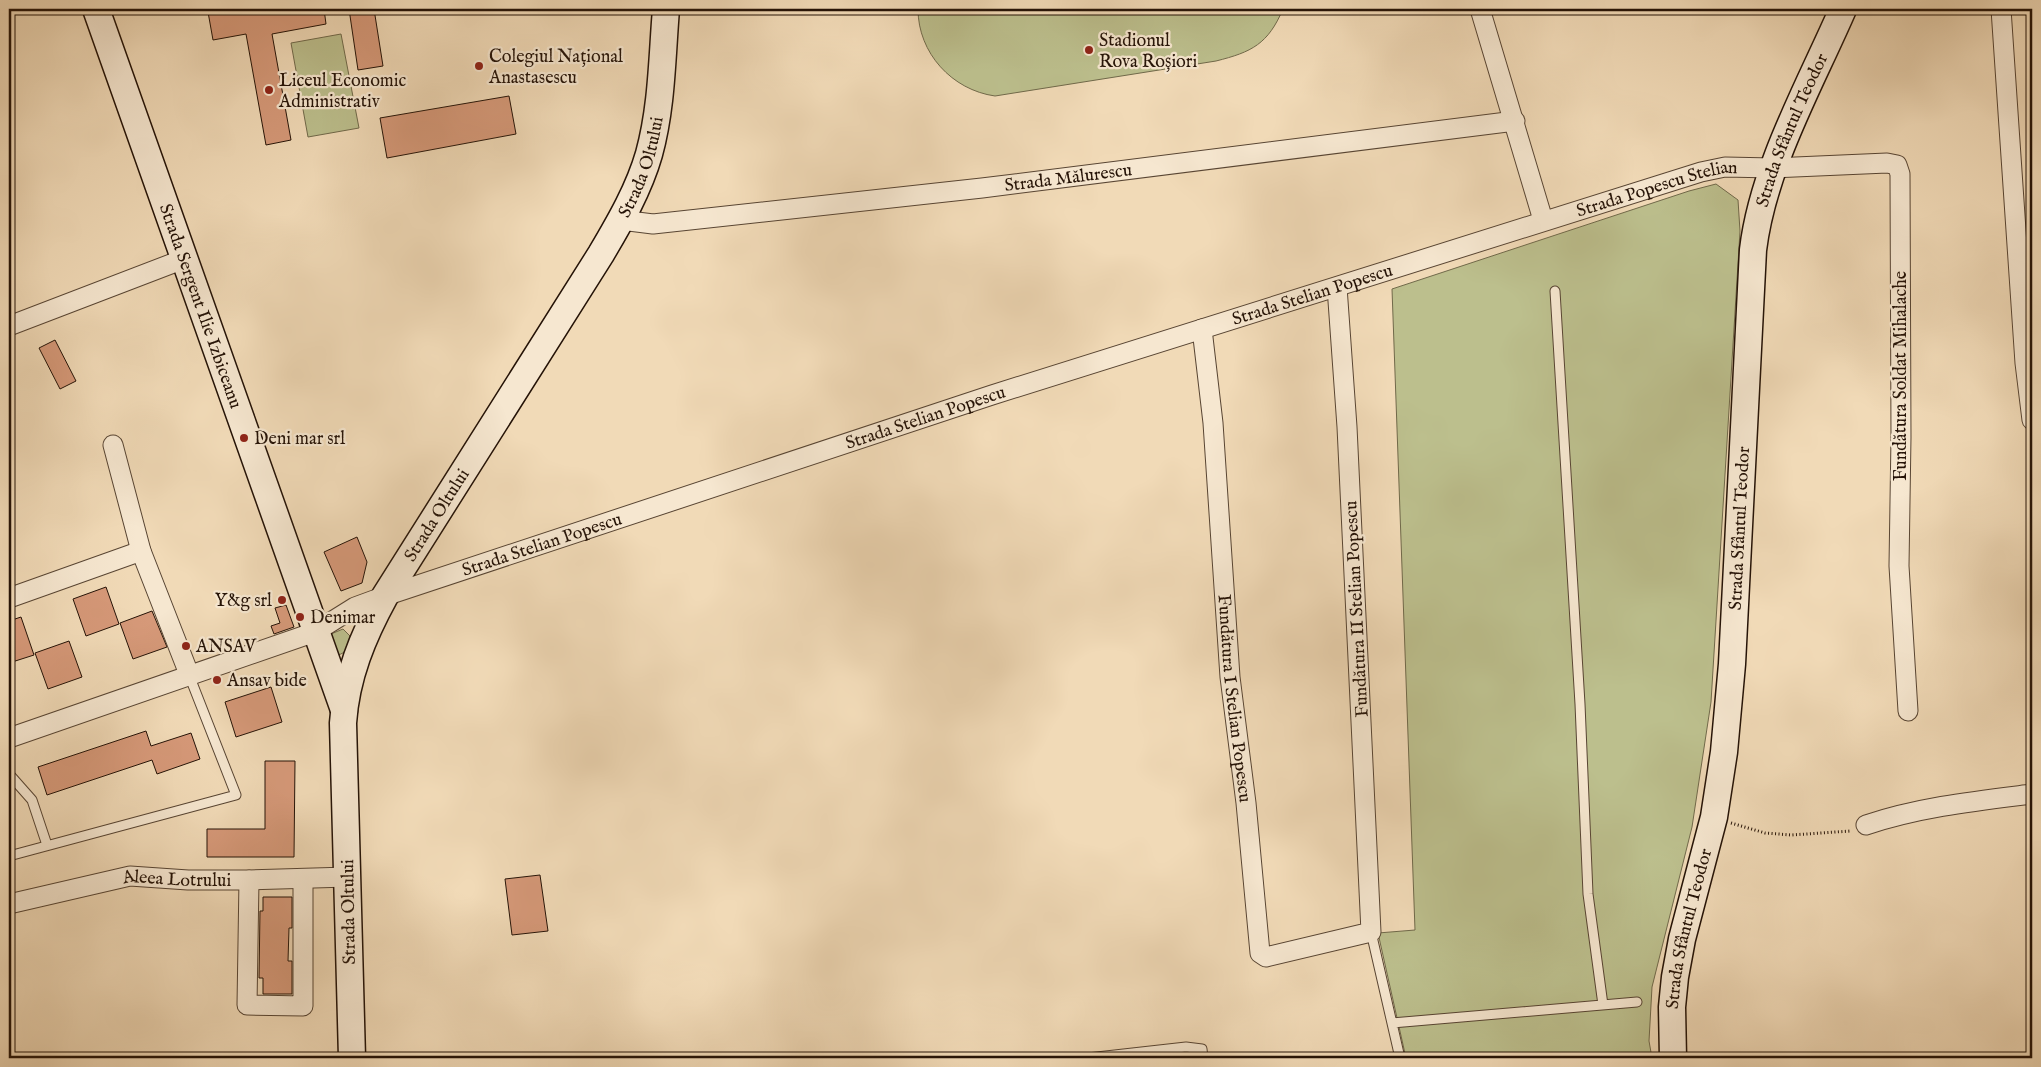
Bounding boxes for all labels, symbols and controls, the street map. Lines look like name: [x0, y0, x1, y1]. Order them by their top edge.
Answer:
place label: Stadionul Rova Roșiori: [1099, 30, 1197, 74]
marker: Stadionul Rova Roșiori: [1083, 44, 1095, 56]
place label: Colegiul Național Anastasescu: [488, 46, 623, 90]
street label: Strada Sfântul Teodor: [1752, 50, 1834, 210]
marker: Colegiul Național Anastasescu: [473, 60, 485, 72]
place label: Liceul Economic Administrativ: [278, 70, 407, 114]
marker: Liceul Economic Administrativ: [263, 84, 275, 96]
street label: Strada Oltului: [614, 115, 670, 222]
street label: Strada Popescu Stelian: [1574, 157, 1738, 223]
street label: Strada Mălurescu: [1003, 159, 1133, 198]
street label: Strada Sergent Ilie Izbiceanu: [153, 201, 246, 412]
street label: Strada Stelian Popescu: [1229, 260, 1396, 332]
street label: Fundătura Soldat Mihalache: [1890, 271, 1913, 481]
street label: Strada Stelian Popescu: [843, 382, 1008, 456]
place label: Deni mar srl: [254, 428, 345, 451]
marker: Deni mar srl: [238, 432, 250, 444]
street label: Strada Sfântul Teodor: [1725, 445, 1756, 611]
street label: Strada Oltului: [400, 465, 476, 566]
street label: Fundătura II Stelian Popescu: [1340, 500, 1375, 718]
street label: Strada Stelian Popescu: [459, 508, 625, 583]
place label: Y&g srl: [215, 590, 272, 613]
marker: Y&g srl: [276, 594, 288, 606]
street label: Fundătura I Stelian Popescu: [1212, 594, 1256, 804]
place label: Denimar: [310, 607, 376, 630]
marker: Denimar: [294, 611, 306, 623]
place label: ANSAV: [195, 636, 257, 659]
marker: ANSAV: [180, 640, 192, 652]
place label: Ansav bide: [226, 670, 307, 693]
marker: Ansav bide: [211, 674, 223, 686]
street label: Strada Sfântul Teodor: [1662, 846, 1718, 1010]
street label: Strada Oltului: [337, 859, 362, 965]
street label: Aleea Lotrului: [119, 865, 231, 893]

